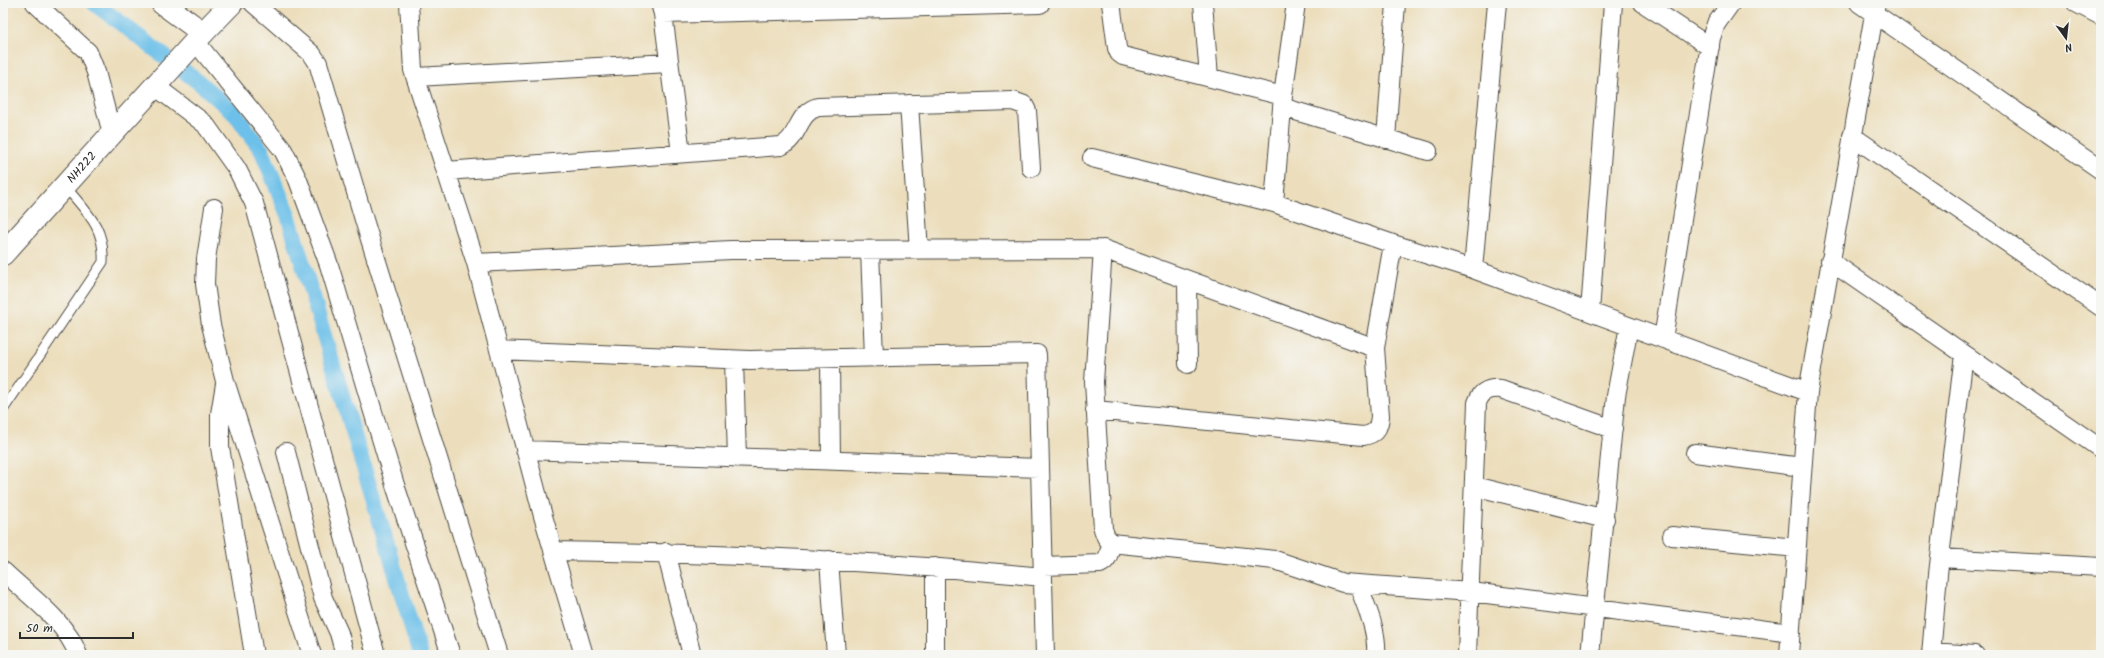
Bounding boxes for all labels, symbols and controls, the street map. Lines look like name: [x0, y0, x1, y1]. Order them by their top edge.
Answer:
north arrow: [2046, 18, 2086, 58]
text: N: [2063, 37, 2074, 56]
street label: NH222: [62, 147, 101, 187]
scale bar: [20, 614, 133, 640]
text: 50 m: [26, 619, 53, 638]

